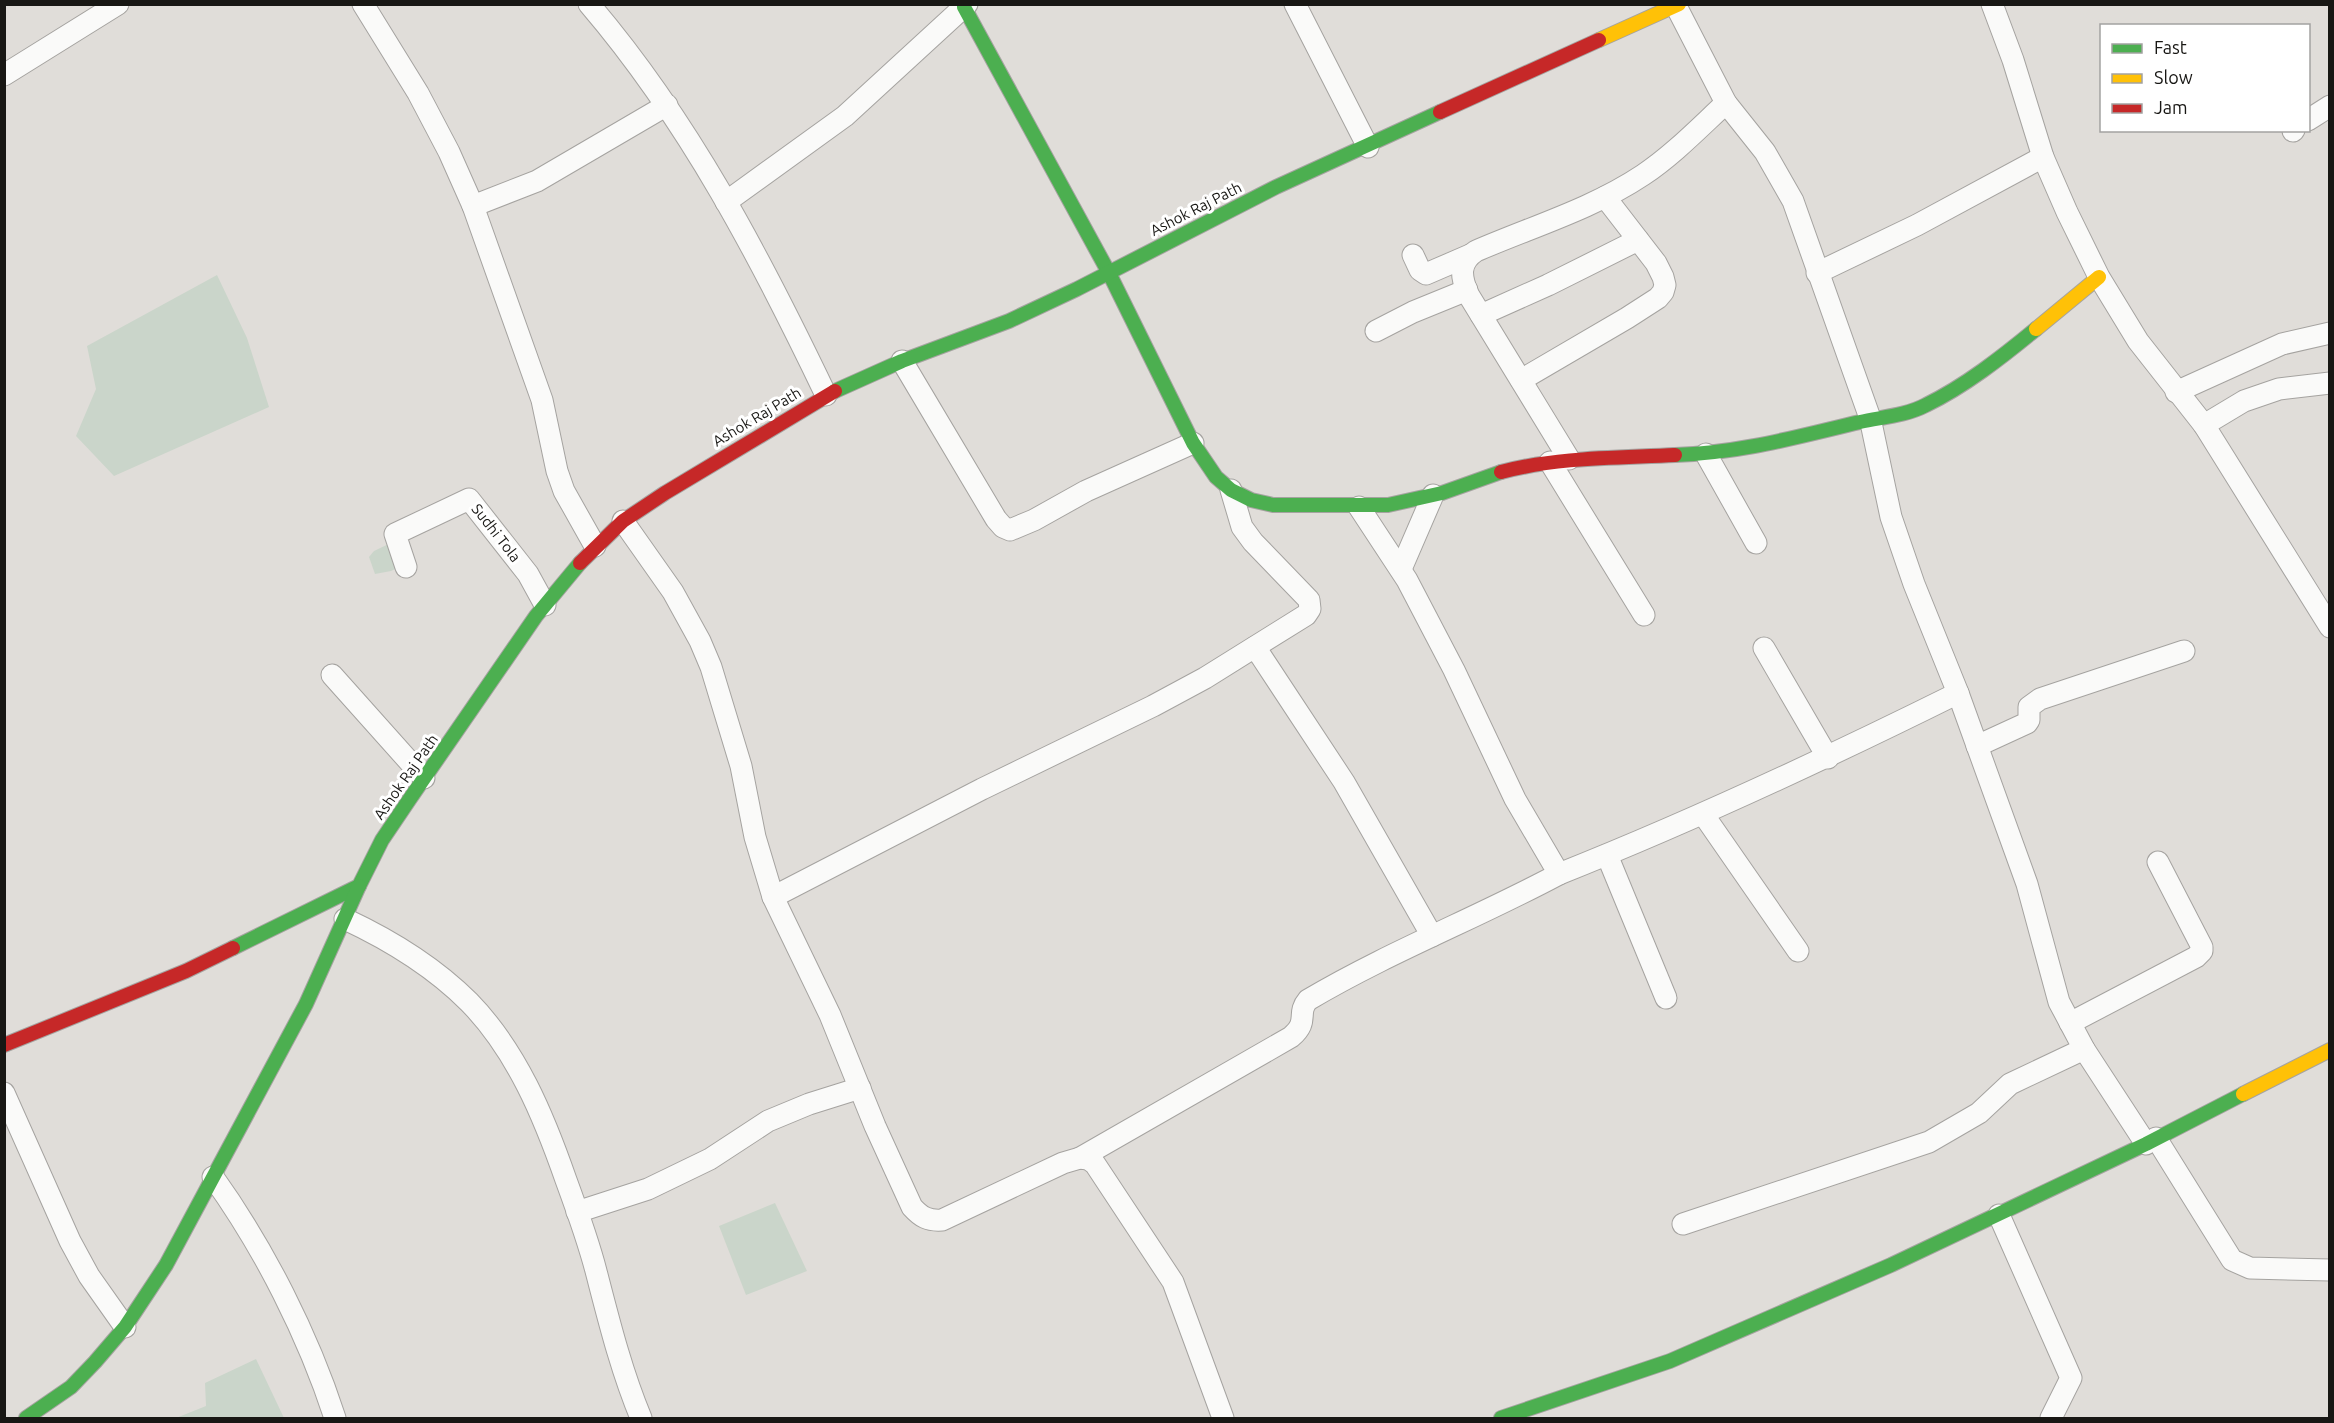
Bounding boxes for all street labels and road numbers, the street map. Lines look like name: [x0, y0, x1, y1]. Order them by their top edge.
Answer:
street label: Ashok Raj Path: [1147, 178, 1244, 239]
street label: Ashok Raj Path: [710, 384, 804, 450]
street label: Sudhi Tola: [468, 500, 524, 565]
street label: Ashok Raj Path: [370, 731, 441, 823]

